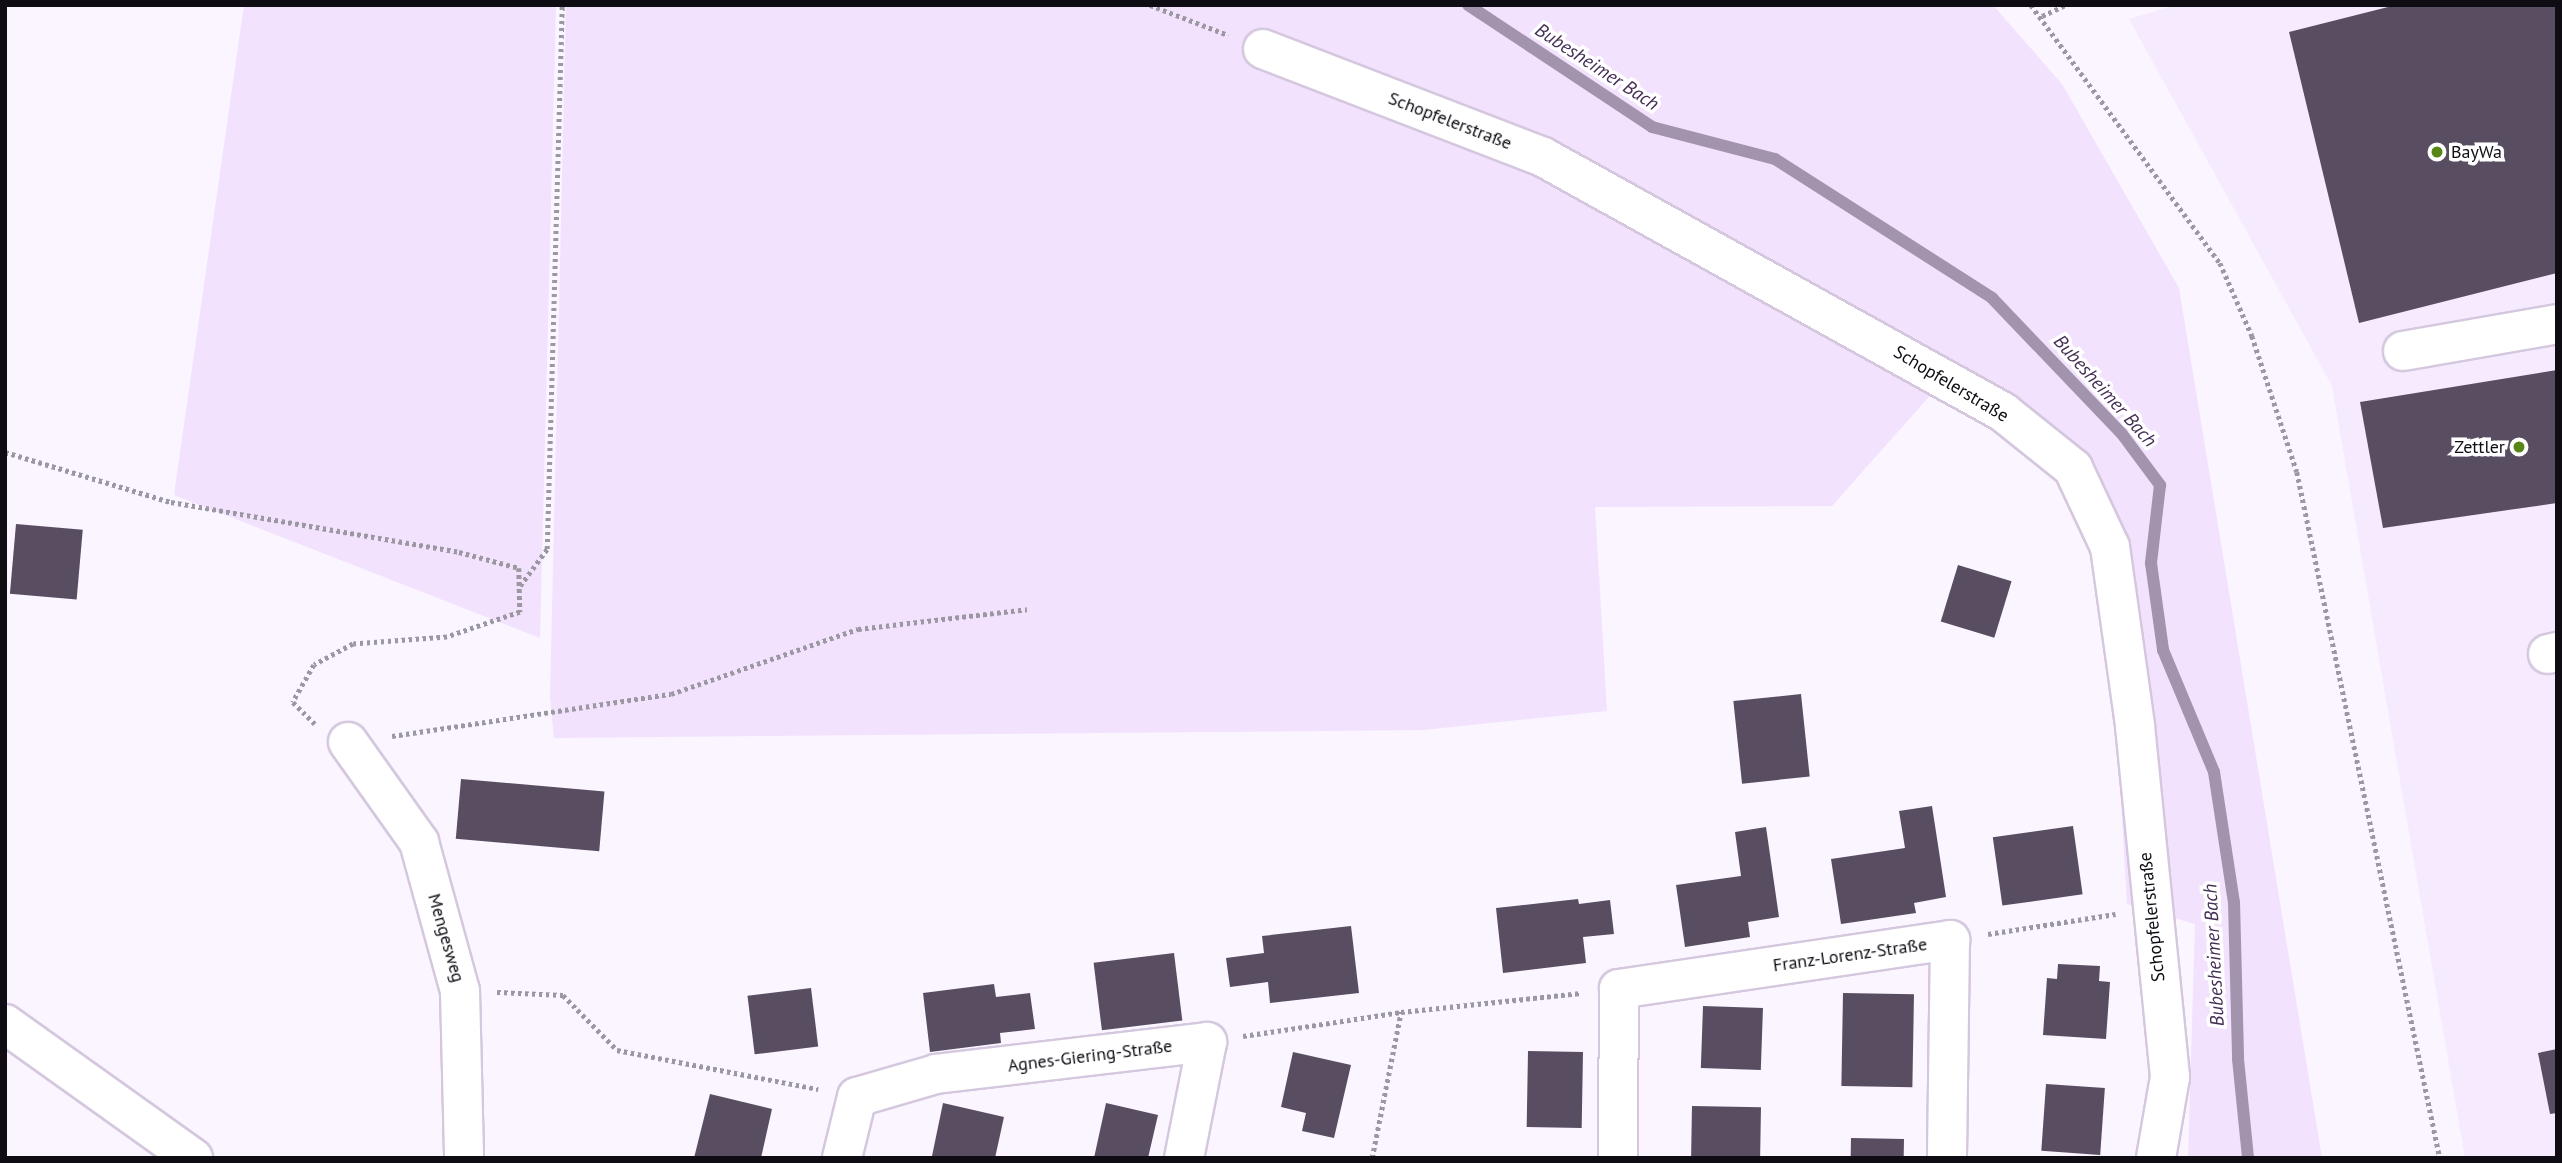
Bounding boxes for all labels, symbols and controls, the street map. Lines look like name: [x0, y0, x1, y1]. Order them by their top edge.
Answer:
water label: Bubesheimer Bach: [1531, 19, 1663, 115]
street label: Schopfelerstraße: [1385, 88, 1515, 154]
place label: BayWa: [2451, 141, 2502, 163]
marker: BayWa: [2429, 144, 2445, 160]
water label: Bubesheimer Bach: [2049, 330, 2161, 452]
street label: Schopfelerstraße: [1890, 341, 2012, 427]
place label: Zettler: [2454, 436, 2505, 458]
marker: Zettler: [2511, 439, 2527, 455]
street label: Schopfelerstraße: [2134, 851, 2170, 983]
water label: Bubesheimer Bach: [2199, 883, 2229, 1027]
street label: Mengesweg: [423, 891, 469, 985]
street label: Franz-Lorenz-Straße: [1772, 933, 1928, 977]
street label: Agnes-Giering-Straße: [1007, 1035, 1173, 1077]

